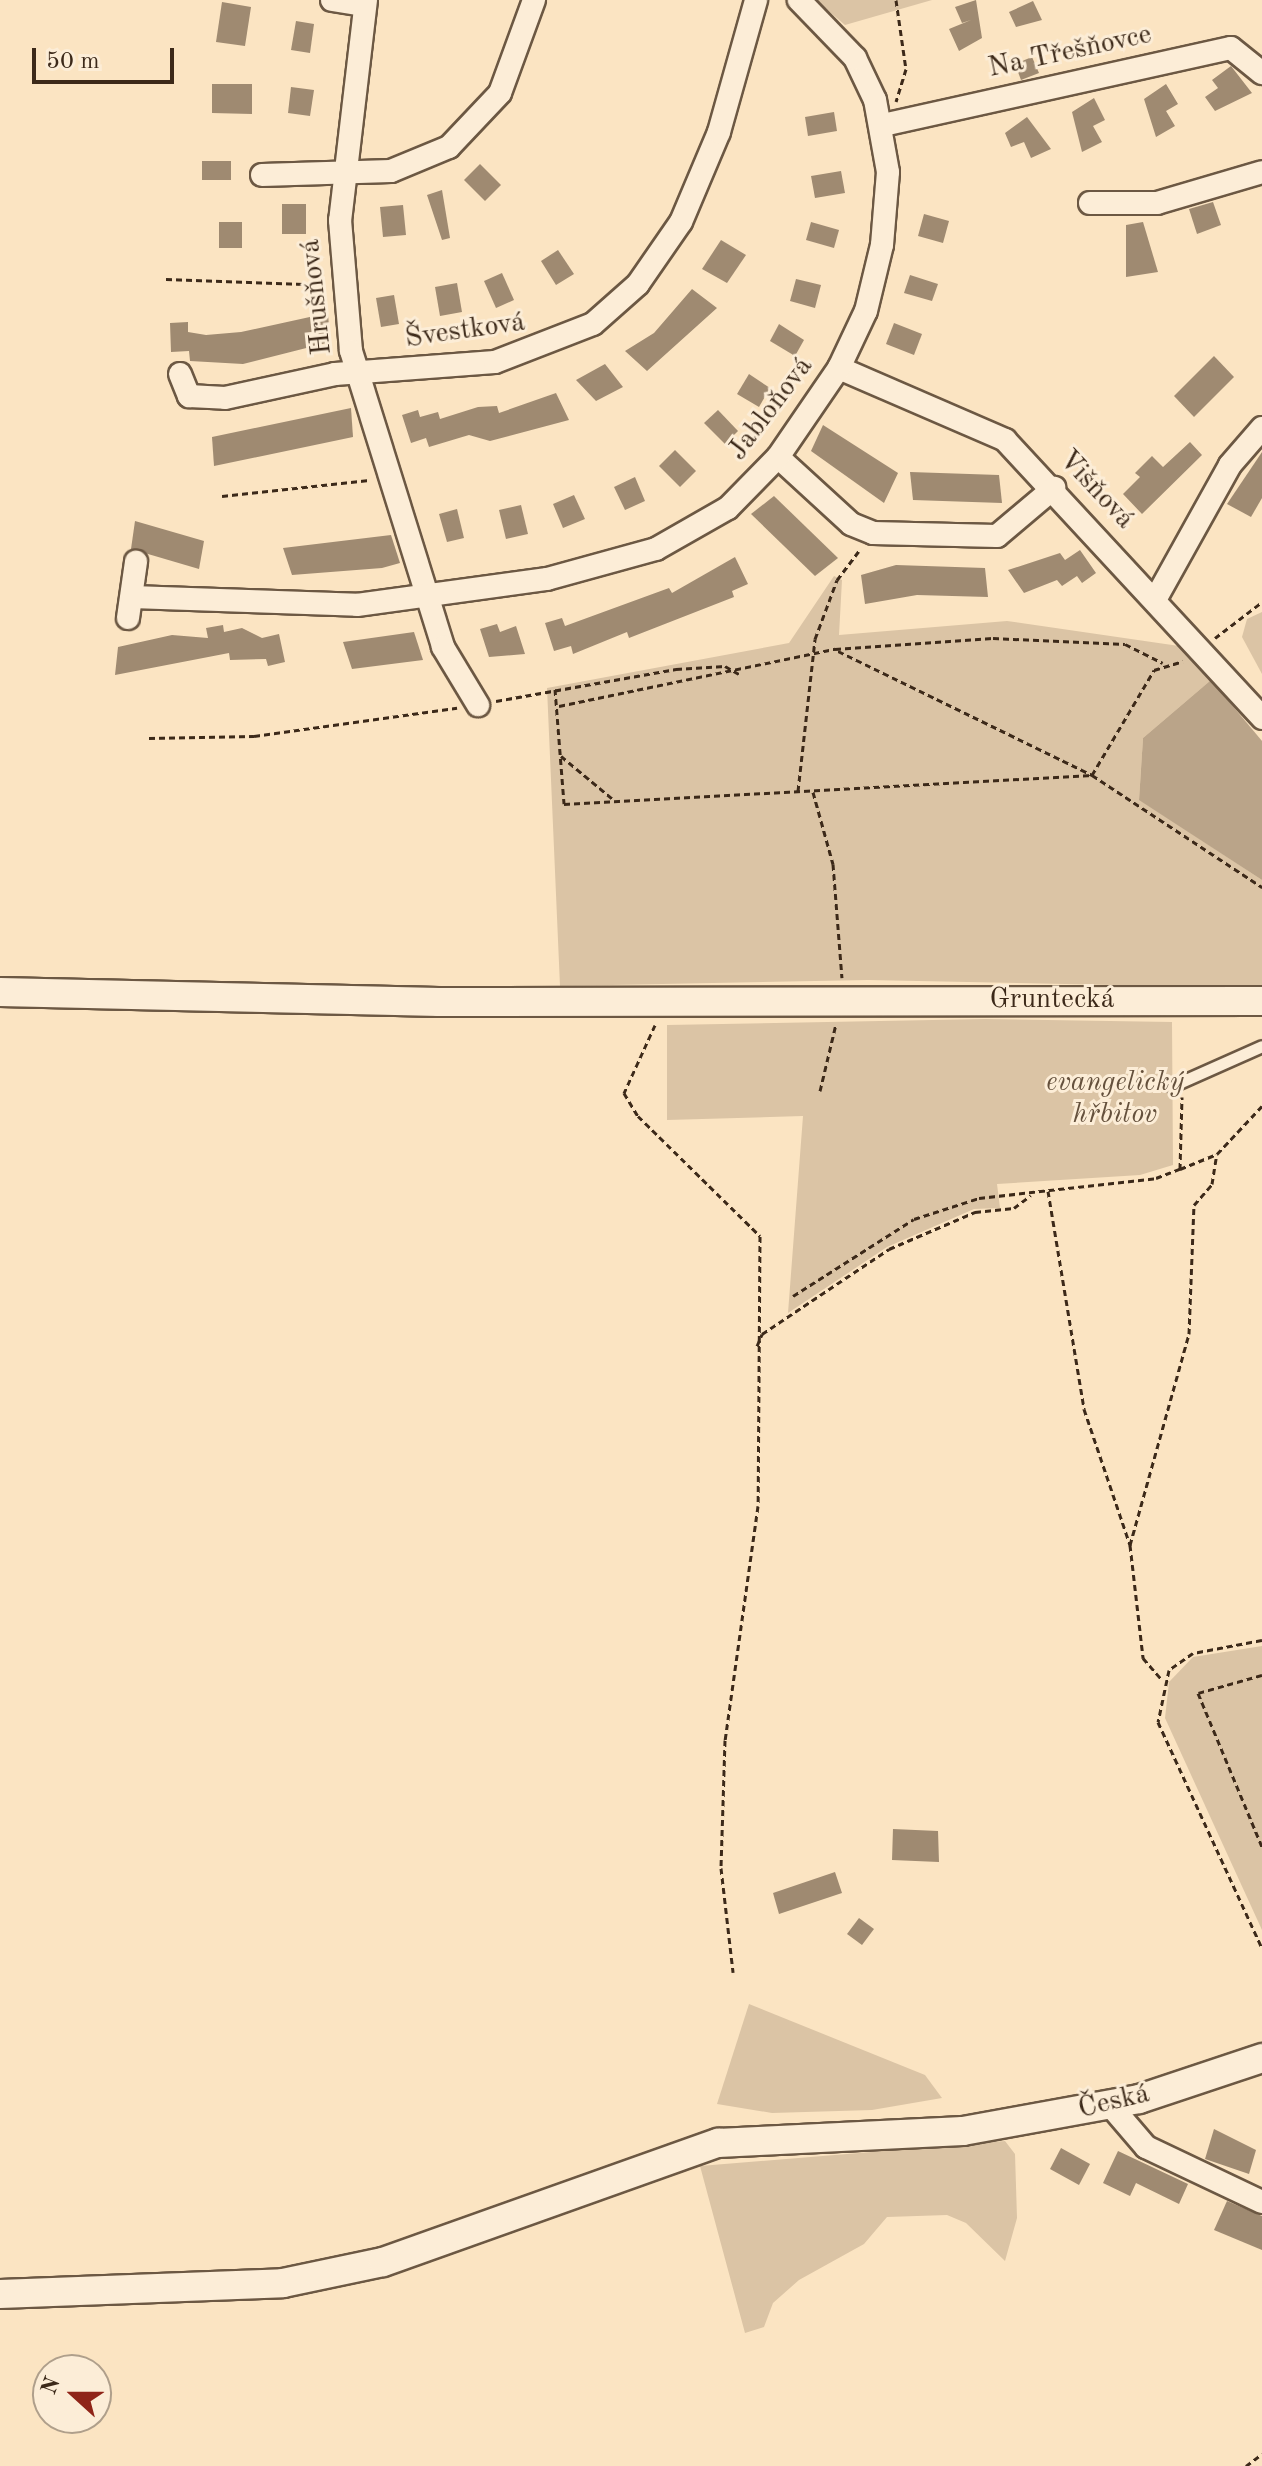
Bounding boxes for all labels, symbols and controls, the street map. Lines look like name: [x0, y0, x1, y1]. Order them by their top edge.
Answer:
street label: Na Třešňovce: [985, 18, 1155, 86]
scale bar: [36, 32, 178, 82]
text: 50 m: [46, 50, 100, 74]
street label: Hrušňová: [294, 237, 340, 357]
street label: Švestková: [403, 306, 527, 356]
street label: Jabloňová: [721, 351, 821, 467]
street label: Višňová: [1051, 444, 1141, 536]
street label: Gruntecká: [990, 983, 1114, 1017]
park label: evangelický hřbitov: [1046, 1066, 1184, 1132]
street label: Česká: [1075, 2078, 1153, 2126]
north arrow: [32, 2354, 112, 2434]
text: N: [38, 2374, 65, 2398]

